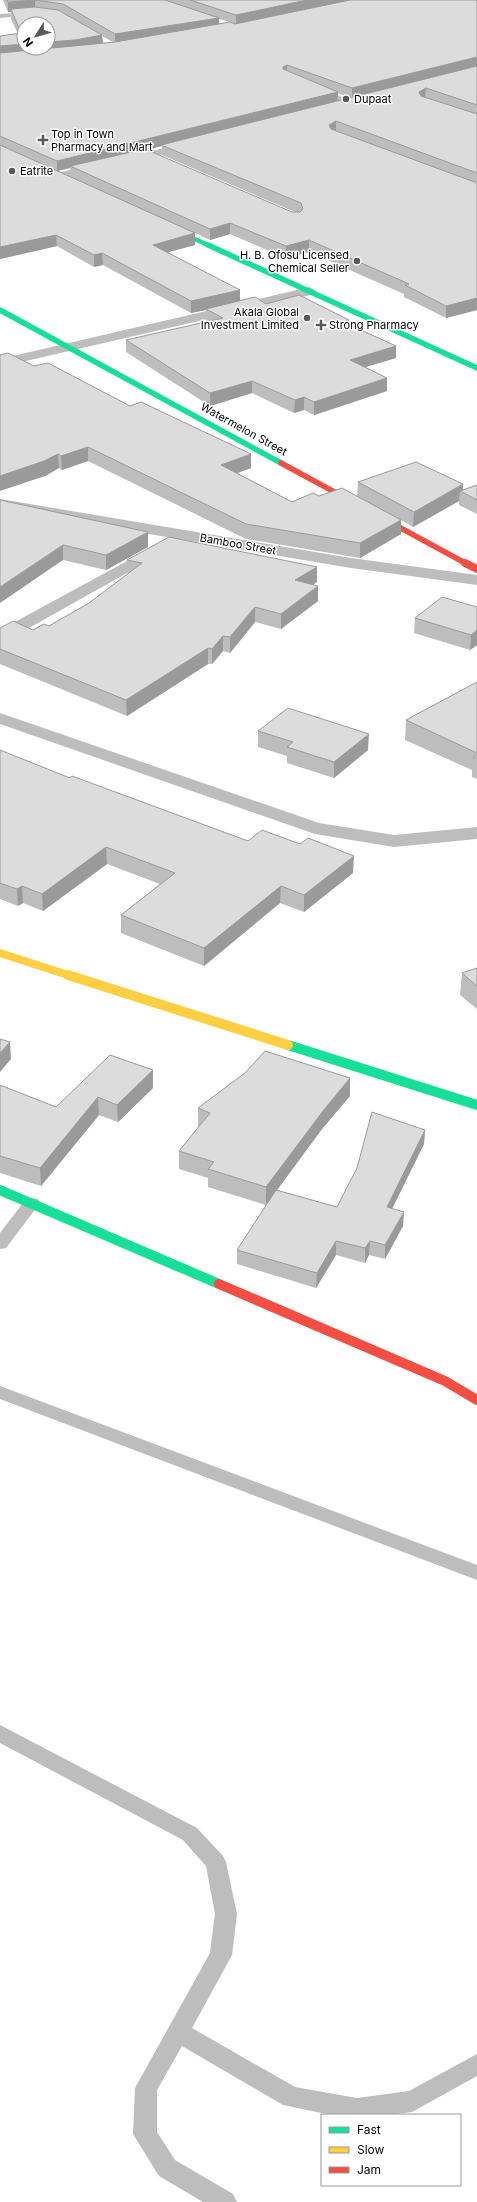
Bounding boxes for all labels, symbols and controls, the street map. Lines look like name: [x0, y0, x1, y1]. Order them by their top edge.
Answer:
north arrow: [16, 16, 56, 56]
text: N: [20, 34, 36, 50]
place label: Dupaat: [354, 92, 392, 106]
marker: Dupaat: [341, 94, 351, 104]
place label: Top in Town Pharmacy and Mart: [51, 127, 153, 154]
marker: Top in Town Pharmacy and Mart: [38, 135, 48, 145]
place label: Eatrite: [20, 164, 53, 178]
marker: Eatrite: [7, 166, 17, 176]
place label: H. B. Ofosu Licensed Chemical Seller: [240, 248, 349, 275]
marker: H. B. Ofosu Licensed Chemical Seller: [352, 256, 362, 266]
place label: Akala Global Investment Limited: [201, 305, 299, 332]
marker: Akala Global Investment Limited: [302, 313, 312, 323]
place label: Strong Pharmacy: [329, 318, 419, 332]
marker: Strong Pharmacy: [316, 320, 326, 330]
street label: Watermelon Street: [198, 399, 290, 459]
street label: Bamboo Street: [199, 530, 278, 558]
legend: [321, 2114, 461, 2186]
text: Fast: [357, 2122, 381, 2137]
text: Slow: [357, 2142, 385, 2157]
text: Jam: [357, 2162, 381, 2177]

